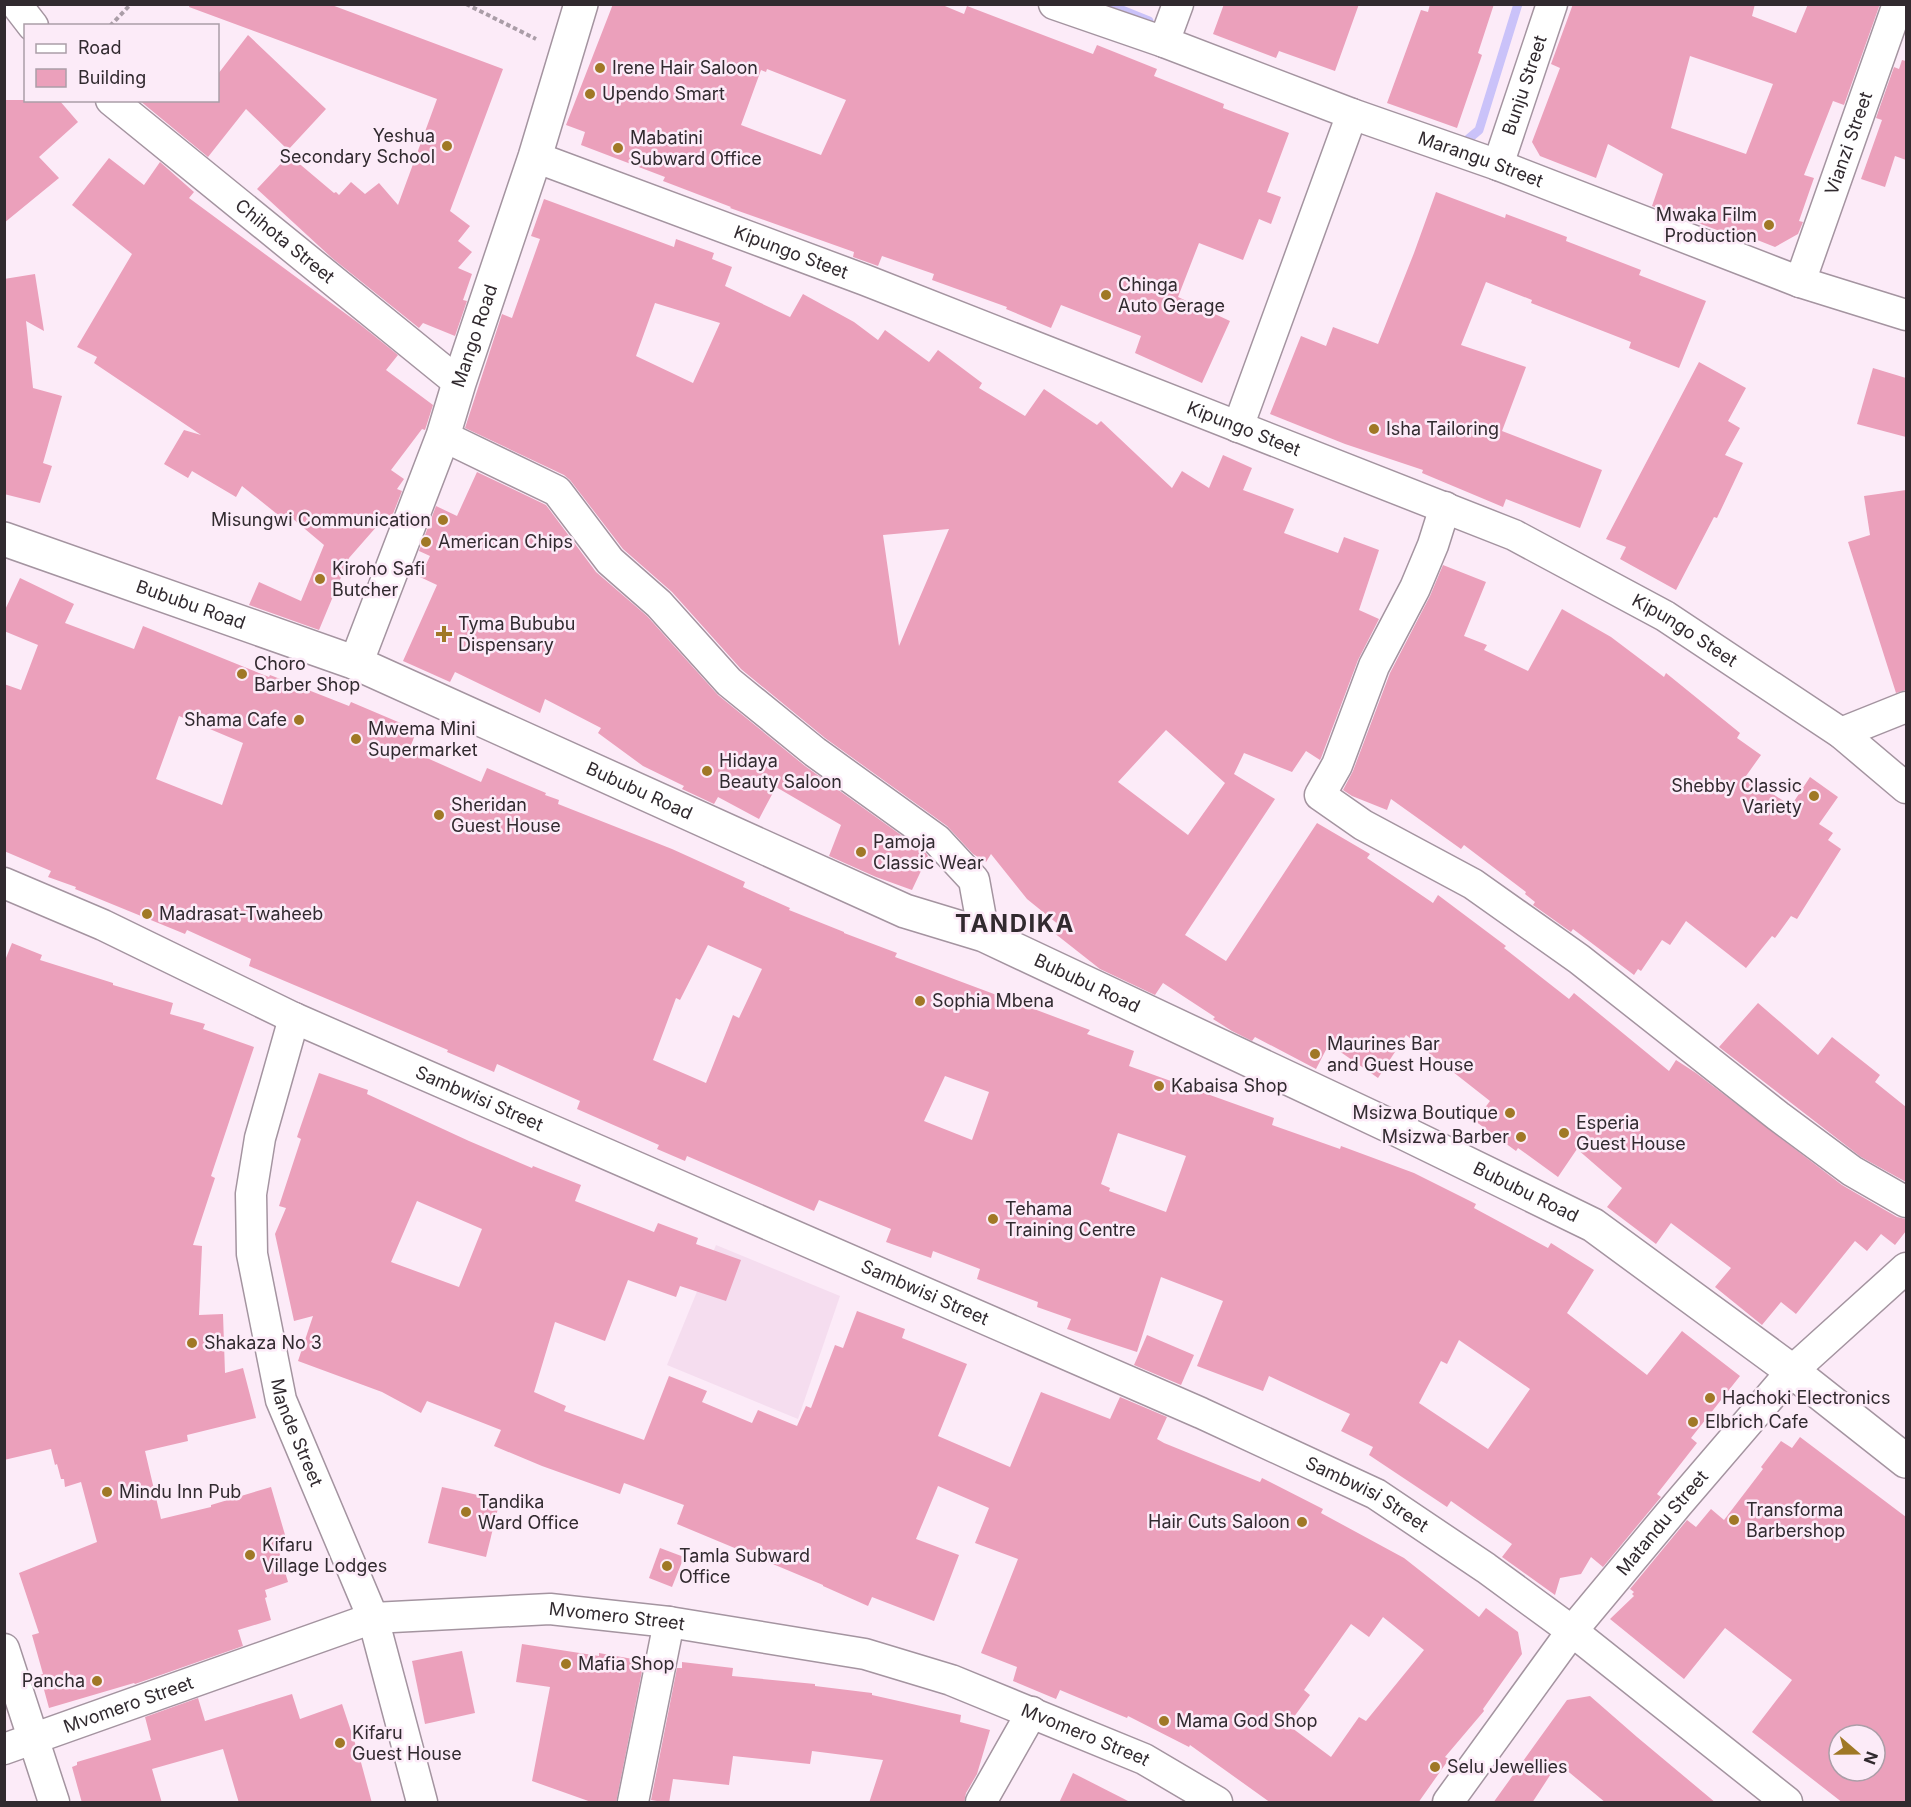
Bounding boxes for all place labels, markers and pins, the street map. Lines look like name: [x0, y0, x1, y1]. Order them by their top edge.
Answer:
place label: Irene Hair Saloon: [612, 57, 758, 78]
marker: Irene Hair Saloon: [593, 61, 607, 75]
place label: Upendo Smart: [602, 83, 725, 104]
marker: Upendo Smart: [583, 87, 597, 101]
place label: Yeshua Secondary School: [279, 125, 435, 167]
place label: Mabatini Subward Office: [630, 127, 762, 169]
marker: Yeshua Secondary School: [440, 139, 454, 153]
marker: Mabatini Subward Office: [611, 141, 625, 155]
place label: Mwaka Film Production: [1656, 204, 1757, 246]
marker: Mwaka Film Production: [1762, 218, 1776, 232]
place label: Chinga Auto Gerage: [1118, 274, 1225, 316]
marker: Chinga Auto Gerage: [1099, 288, 1113, 302]
place label: Isha Tailoring: [1386, 418, 1499, 439]
marker: Isha Tailoring: [1367, 422, 1381, 436]
place label: Misungwi Communication: [211, 509, 431, 530]
marker: Misungwi Communication: [436, 513, 450, 527]
place label: American Chips: [438, 531, 573, 552]
marker: American Chips: [419, 535, 433, 549]
place label: Kiroho Safi Butcher: [332, 558, 425, 600]
marker: Kiroho Safi Butcher: [313, 572, 327, 586]
place label: Tyma Bububu Dispensary: [458, 613, 575, 655]
marker: Tyma Bububu Dispensary: [435, 625, 453, 643]
place label: Choro Barber Shop: [254, 653, 360, 695]
marker: Choro Barber Shop: [235, 667, 249, 681]
place label: Shama Cafe: [184, 709, 287, 730]
marker: Shama Cafe: [292, 713, 306, 727]
place label: Mwema Mini Supermarket: [368, 718, 478, 760]
marker: Mwema Mini Supermarket: [349, 732, 363, 746]
place label: Hidaya Beauty Saloon: [719, 750, 842, 792]
marker: Hidaya Beauty Saloon: [700, 764, 714, 778]
place label: Shebby Classic Variety: [1671, 775, 1802, 817]
marker: Shebby Classic Variety: [1807, 789, 1821, 803]
place label: Sheridan Guest House: [451, 794, 561, 836]
marker: Sheridan Guest House: [432, 808, 446, 822]
place label: Pamoja Classic Wear: [873, 831, 984, 873]
marker: Pamoja Classic Wear: [854, 845, 868, 859]
place label: Madrasat-Twaheeb: [159, 903, 323, 924]
marker: Madrasat-Twaheeb: [140, 907, 154, 921]
place label: Sophia Mbena: [932, 990, 1054, 1011]
marker: Sophia Mbena: [913, 994, 927, 1008]
place label: Maurines Bar and Guest House: [1327, 1033, 1474, 1075]
marker: Maurines Bar and Guest House: [1308, 1047, 1322, 1061]
place label: Kabaisa Shop: [1171, 1075, 1288, 1096]
marker: Kabaisa Shop: [1152, 1079, 1166, 1093]
place label: Msizwa Boutique: [1352, 1102, 1498, 1123]
marker: Msizwa Boutique: [1503, 1106, 1517, 1120]
place label: Esperia Guest House: [1576, 1112, 1686, 1154]
place label: Msizwa Barber: [1382, 1126, 1509, 1147]
marker: Esperia Guest House: [1557, 1126, 1571, 1140]
marker: Msizwa Barber: [1514, 1130, 1528, 1144]
place label: Tehama Training Centre: [1005, 1198, 1136, 1240]
marker: Tehama Training Centre: [986, 1212, 1000, 1226]
place label: Shakaza No 3: [204, 1332, 322, 1353]
marker: Shakaza No 3: [185, 1336, 199, 1350]
place label: Hachoki Electronics: [1722, 1387, 1890, 1408]
marker: Hachoki Electronics: [1703, 1391, 1717, 1405]
place label: Elbrich Cafe: [1705, 1411, 1809, 1432]
marker: Elbrich Cafe: [1686, 1415, 1700, 1429]
place label: Mindu Inn Pub: [119, 1481, 241, 1502]
marker: Mindu Inn Pub: [100, 1485, 114, 1499]
place label: Tandika Ward Office: [478, 1491, 579, 1533]
place label: Transforma Barbershop: [1746, 1499, 1845, 1541]
marker: Tandika Ward Office: [459, 1505, 473, 1519]
place label: Hair Cuts Saloon: [1148, 1511, 1290, 1532]
marker: Transforma Barbershop: [1727, 1513, 1741, 1527]
marker: Hair Cuts Saloon: [1295, 1515, 1309, 1529]
place label: Kifaru Village Lodges: [262, 1534, 387, 1576]
place label: Tamla Subward Office: [679, 1545, 810, 1587]
marker: Kifaru Village Lodges: [243, 1548, 257, 1562]
marker: Tamla Subward Office: [660, 1559, 674, 1573]
place label: Mafia Shop: [578, 1653, 675, 1674]
marker: Mafia Shop: [559, 1657, 573, 1671]
place label: Pancha: [22, 1670, 85, 1691]
marker: Pancha: [90, 1674, 104, 1688]
place label: Mama God Shop: [1176, 1710, 1318, 1731]
marker: Mama God Shop: [1157, 1714, 1171, 1728]
place label: Kifaru Guest House: [352, 1722, 462, 1764]
marker: Kifaru Guest House: [333, 1736, 347, 1750]
place label: Selu Jewellies: [1447, 1756, 1568, 1777]
marker: Selu Jewellies: [1428, 1760, 1442, 1774]

